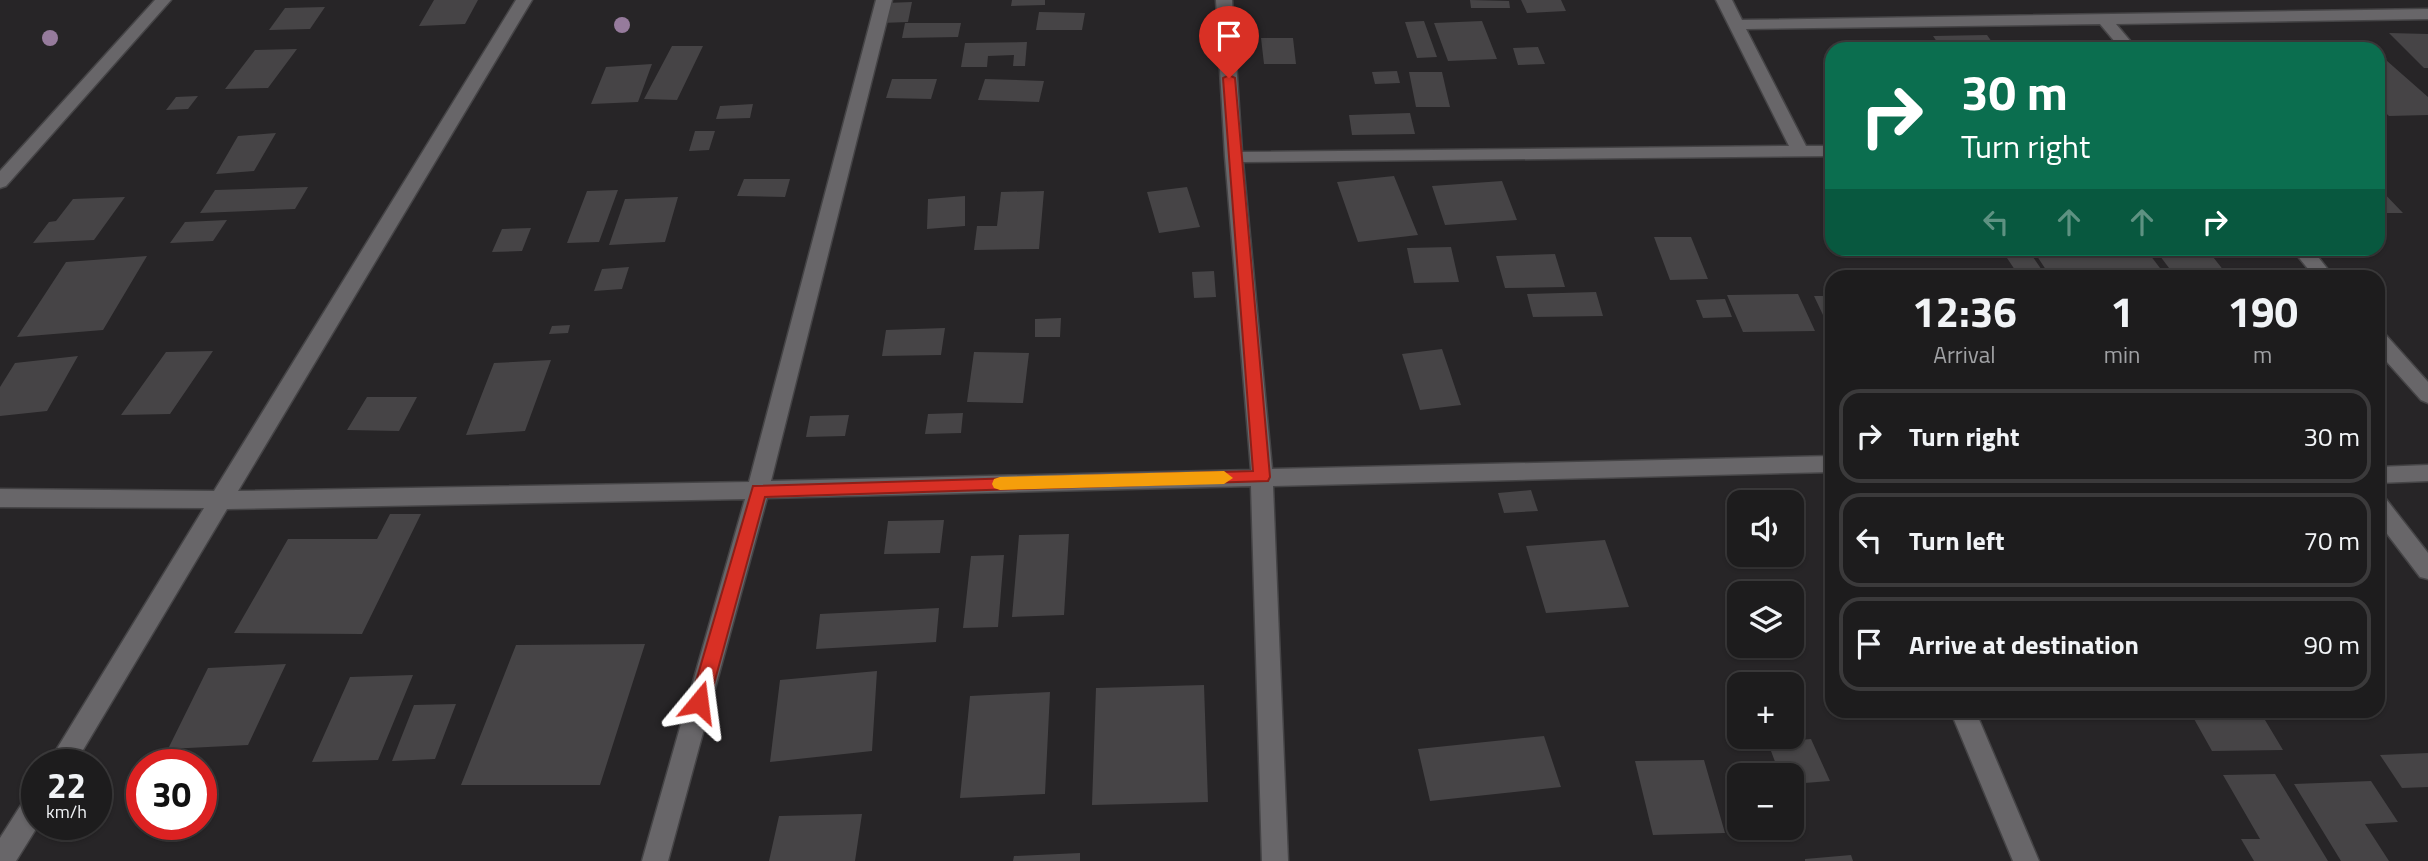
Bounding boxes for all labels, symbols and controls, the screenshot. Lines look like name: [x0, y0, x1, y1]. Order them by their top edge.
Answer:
pin: [1199, 6, 1259, 78]
icon: arrive: [1210, 17, 1248, 55]
text: 30 m: [1961, 54, 2068, 129]
icon: right: [1846, 70, 1937, 161]
text: Turn right: [1961, 122, 2090, 170]
icon: left: [1977, 203, 2015, 241]
icon: ahead: [2050, 203, 2088, 241]
icon: ahead: [2123, 203, 2161, 241]
icon: right: [2196, 203, 2234, 241]
text: 12:36: [1912, 279, 2017, 343]
text: 1: [2110, 279, 2134, 343]
text: 190: [2227, 279, 2298, 343]
text: Arrival: [1933, 337, 1996, 372]
text: min: [2104, 337, 2140, 372]
text: m: [2253, 337, 2272, 372]
icon: right: [1850, 417, 1888, 455]
text: Turn right: [1909, 417, 2020, 456]
text: 30 m: [2303, 417, 2360, 456]
map controls: [1727, 490, 1804, 840]
button: sound: [1727, 490, 1804, 567]
icon: left: [1850, 521, 1888, 559]
text: Turn left: [1909, 521, 2004, 560]
text: 70 m: [2303, 521, 2360, 560]
button: layers: [1727, 581, 1804, 658]
icon: arrive: [1850, 625, 1888, 663]
text: Arrive at destination: [1909, 625, 2139, 664]
text: 90 m: [2303, 625, 2360, 664]
position arrow: [662, 665, 736, 739]
button: +: [1727, 672, 1804, 749]
speed limit sign: 30: [126, 749, 217, 840]
text: 22: [47, 758, 86, 812]
button: −: [1727, 763, 1804, 840]
text: km/h: [46, 798, 87, 825]

